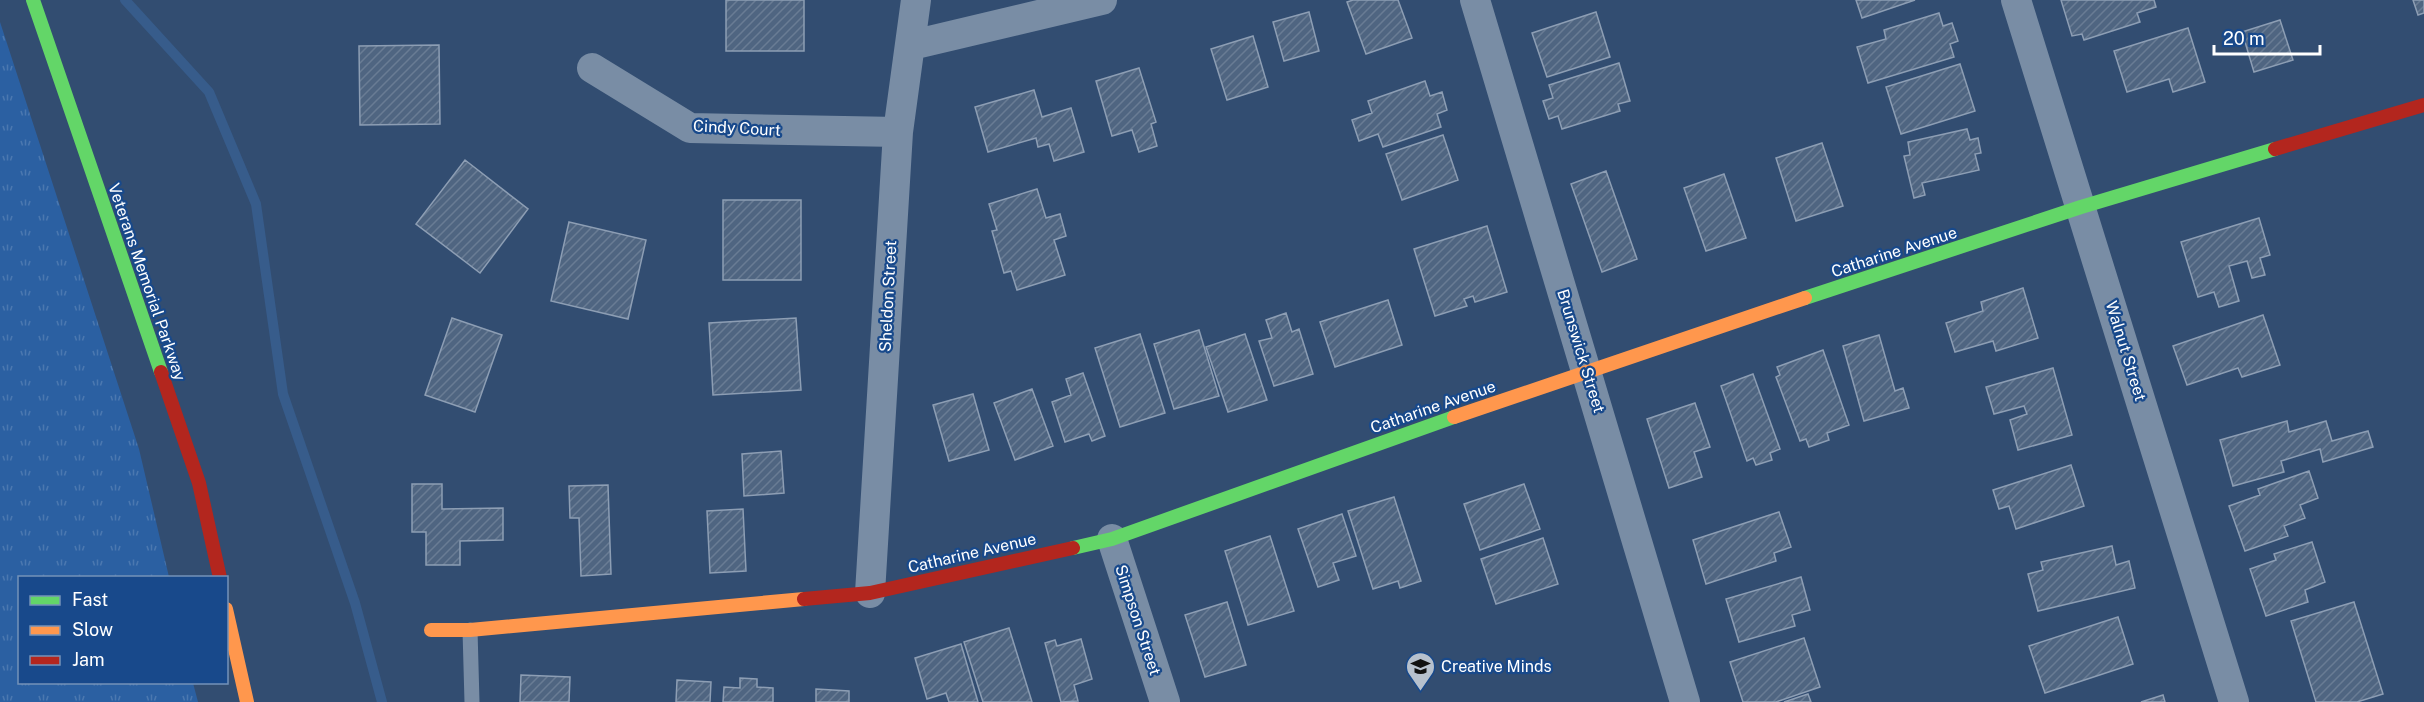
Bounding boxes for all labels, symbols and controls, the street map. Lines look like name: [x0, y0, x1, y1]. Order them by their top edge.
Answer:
scale bar: [2214, 18, 2320, 56]
text: 20 m: [2223, 28, 2265, 49]
street label: Cindy Court: [693, 116, 781, 140]
street label: Veterans Memorial Parkway: [104, 181, 190, 383]
street label: Catharine Avenue: [1829, 223, 1959, 281]
street label: Sheldon Street: [876, 240, 900, 352]
street label: Brunswick Street: [1553, 287, 1609, 415]
street label: Walnut Street: [2102, 299, 2150, 403]
street label: Catharine Avenue: [1368, 377, 1498, 437]
street label: Catharine Avenue: [906, 529, 1038, 577]
street label: Simpson Street: [1111, 562, 1165, 678]
legend: [18, 576, 228, 684]
text: Fast: [72, 589, 108, 610]
text: Slow: [72, 619, 113, 640]
text: Jam: [72, 649, 105, 670]
school or university icon: Creative Minds: [1404, 650, 1436, 692]
place label: Creative Minds: [1441, 657, 1552, 676]

